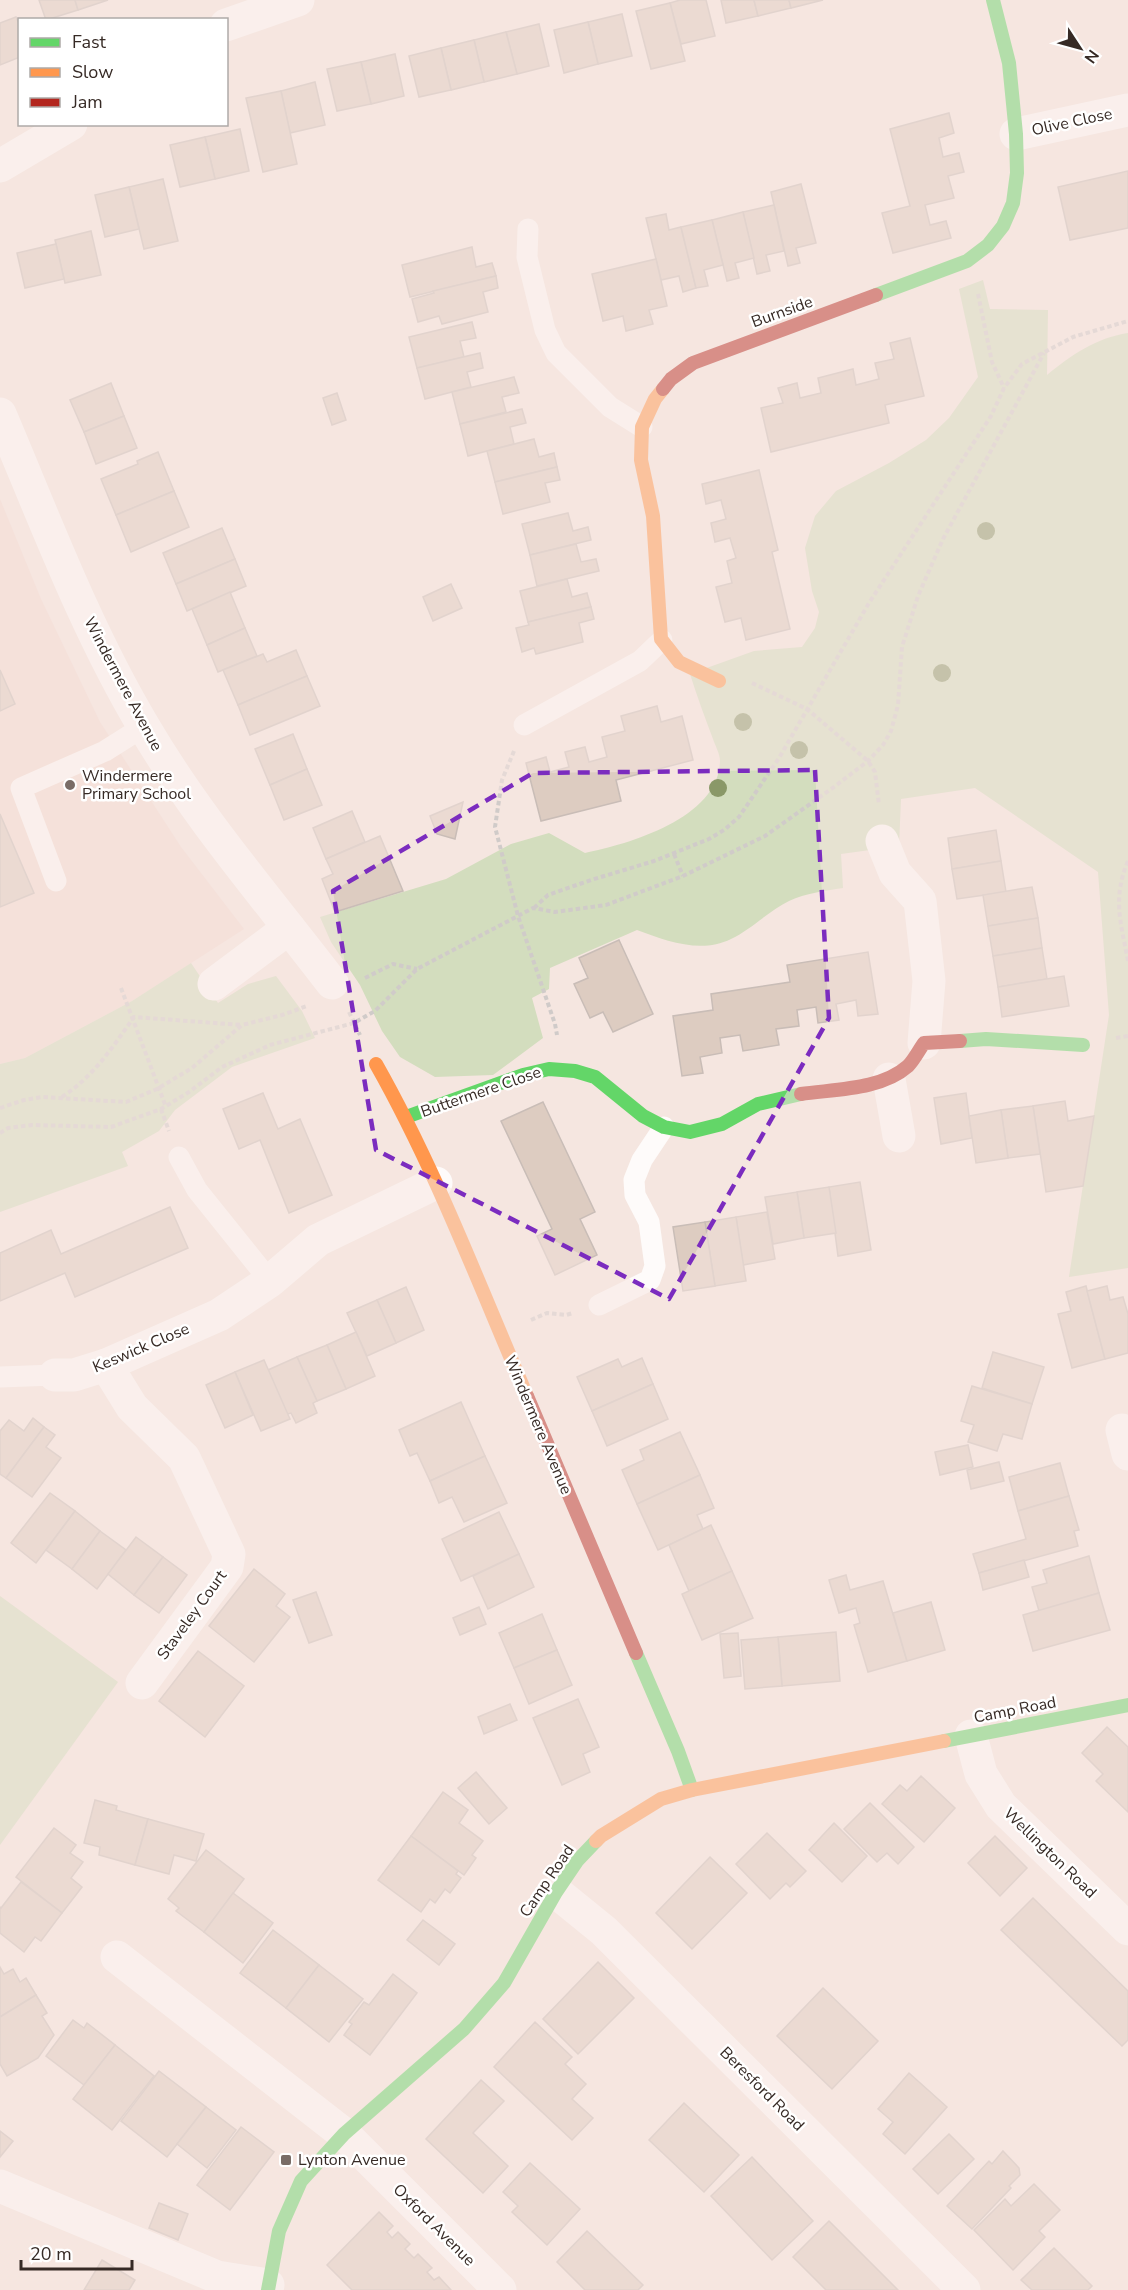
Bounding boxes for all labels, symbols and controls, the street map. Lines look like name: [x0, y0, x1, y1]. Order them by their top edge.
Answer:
legend: [18, 18, 228, 126]
north arrow: [1050, 18, 1110, 78]
text: Fast: [72, 30, 107, 54]
text: N: [1079, 45, 1104, 68]
text: Slow: [72, 60, 113, 84]
text: Jam: [71, 90, 103, 114]
street label: Olive Close: [1030, 103, 1114, 141]
street label: Burnside: [748, 291, 816, 333]
street label: Windermere Avenue: [78, 613, 168, 755]
place label: Windermere Primary School: [82, 765, 191, 805]
marker: Windermere Primary School: [63, 778, 77, 792]
street label: Buttermere Close: [418, 1061, 544, 1123]
street label: Keswick Close: [89, 1318, 193, 1378]
street label: Windermere Avenue: [499, 1352, 577, 1498]
street label: Staveley Court: [152, 1565, 232, 1664]
street label: Camp Road: [972, 1691, 1058, 1729]
street label: Wellington Road: [999, 1803, 1101, 1903]
street label: Camp Road: [515, 1840, 579, 1922]
street label: Beresford Road: [715, 2042, 809, 2136]
place label: Lynton Avenue: [298, 2149, 405, 2171]
marker: Lynton Avenue: [279, 2153, 293, 2167]
street label: Oxford Avenue: [388, 2179, 480, 2271]
scale bar: [21, 2233, 132, 2271]
text: 20 m: [30, 2242, 72, 2266]

